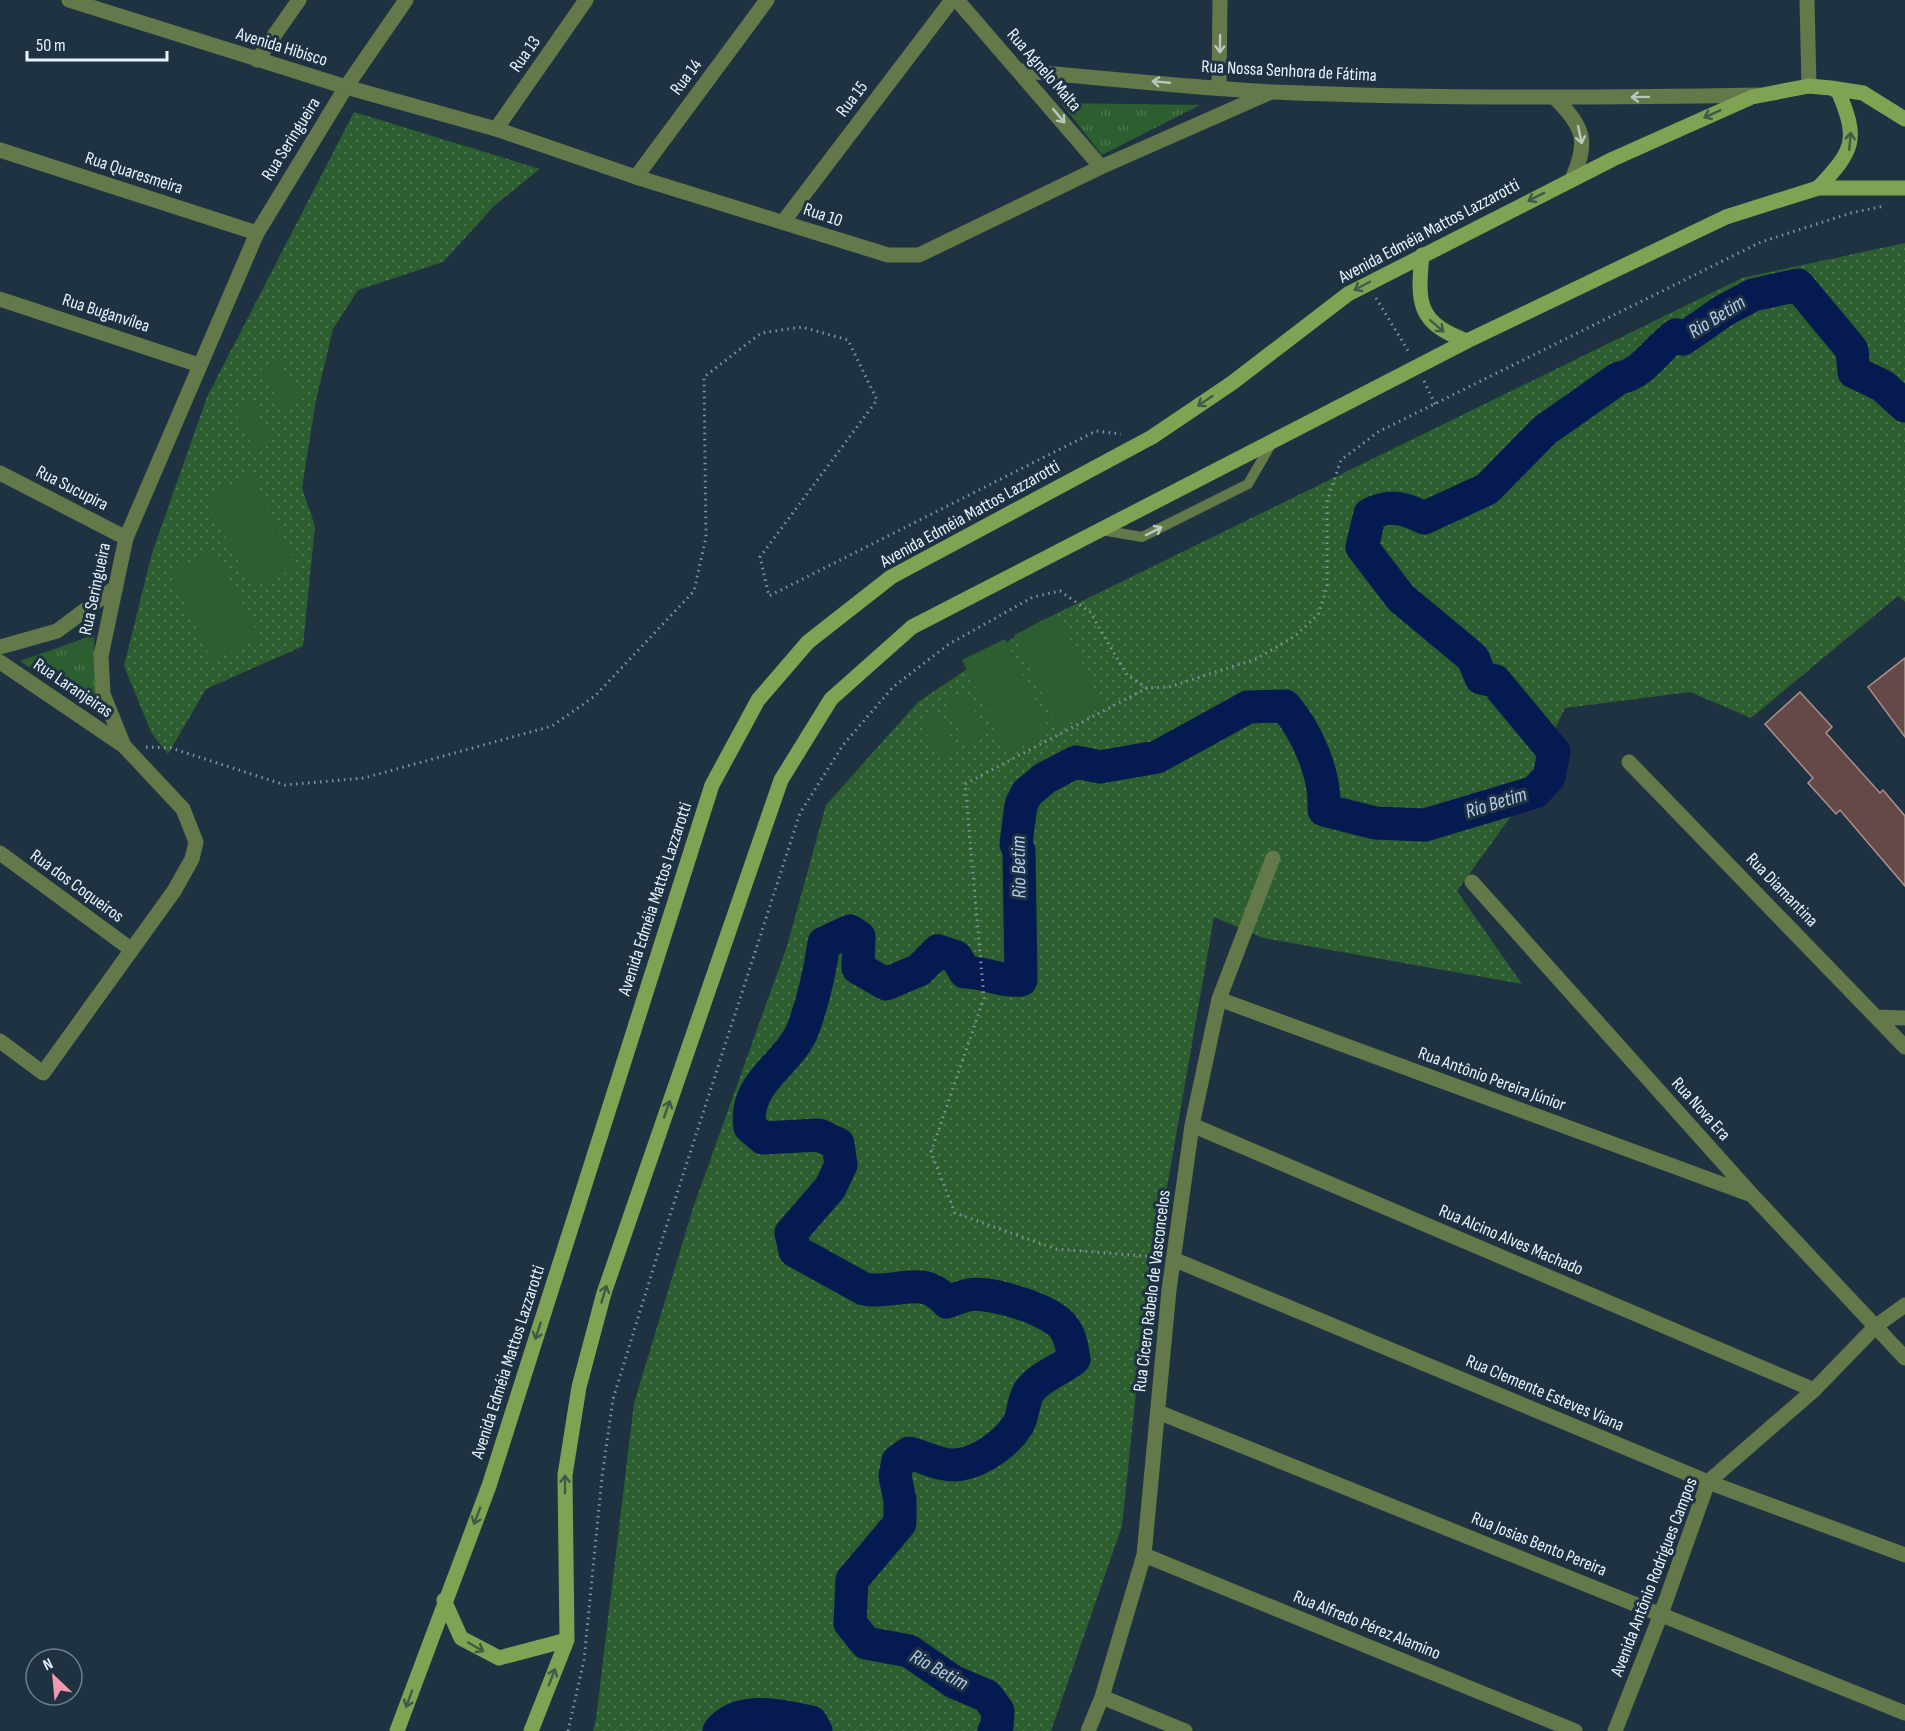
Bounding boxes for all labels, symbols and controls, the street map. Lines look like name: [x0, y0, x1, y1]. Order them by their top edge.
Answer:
street label: Avenida Hibisco: [233, 23, 330, 71]
scale bar: [27, 24, 166, 62]
street label: Rua Agnelo Malta: [1002, 24, 1086, 116]
street label: Rua 13: [505, 32, 545, 76]
one-way arrow: [1214, 33, 1226, 53]
text: 50 m: [36, 35, 66, 56]
street label: Rua 14: [666, 55, 707, 99]
street label: Rua Nossa Senhora de Fátima: [1201, 56, 1377, 86]
street label: Rua 15: [832, 77, 872, 121]
one-way arrow: [1151, 77, 1171, 88]
one-way arrow: [1631, 91, 1651, 103]
street label: Rua Seringueira: [257, 94, 325, 184]
one-way arrow: [1052, 108, 1065, 124]
one-way arrow: [1704, 109, 1722, 120]
one-way arrow: [1575, 125, 1586, 144]
one-way arrow: [1845, 132, 1856, 152]
street label: Rua Quaresmeira: [82, 147, 186, 199]
street label: Avenida Edméia Mattos Lazzarotti: [1334, 174, 1523, 288]
one-way arrow: [1527, 192, 1545, 204]
street label: Rua 10: [801, 199, 845, 231]
one-way arrow: [1354, 281, 1372, 292]
street label: Rua Buganvílea: [60, 289, 152, 337]
water label: Rio Betim: [1684, 290, 1750, 344]
one-way arrow: [1429, 319, 1444, 333]
one-way arrow: [1197, 395, 1214, 407]
street label: Avenida Edméia Mattos Lazzarotti: [876, 456, 1063, 573]
street label: Rua Sucupira: [32, 461, 112, 515]
one-way arrow: [1145, 525, 1163, 536]
street label: Rua Seringueira: [75, 541, 115, 637]
street label: Rua Laranjeiras: [29, 654, 117, 722]
water label: Rio Betim: [1463, 782, 1530, 824]
street label: Avenida Edméia Mattos Lazzarotti: [613, 800, 696, 999]
water label: Rio Betim: [1006, 835, 1032, 899]
street label: Rua dos Coqueiros: [26, 845, 128, 927]
street label: Rua Diamantina: [1742, 849, 1822, 931]
street label: Rua Antônio Pereira Júnior: [1415, 1043, 1569, 1115]
street label: Rua Nova Era: [1667, 1073, 1735, 1145]
one-way arrow: [662, 1100, 673, 1119]
street label: Rua Cícero Rabelo de Vasconcelos: [1129, 1189, 1175, 1393]
street label: Rua Alcino Alves Machado: [1436, 1200, 1586, 1280]
street label: Avenida Edméia Mattos Lazzarotti: [466, 1263, 549, 1462]
one-way arrow: [599, 1285, 610, 1304]
one-way arrow: [532, 1321, 543, 1340]
street label: Rua Clemente Esteves Viana: [1463, 1350, 1627, 1436]
one-way arrow: [559, 1475, 571, 1495]
street label: Avenida Antônio Rodrigues Campos: [1606, 1475, 1702, 1680]
one-way arrow: [471, 1506, 482, 1525]
street label: Rua Josias Bento Pereira: [1468, 1507, 1610, 1581]
street label: Rua Alfredo Pérez Alamino: [1290, 1586, 1444, 1664]
one-way arrow: [467, 1641, 484, 1653]
water label: Rio Betim: [906, 1644, 973, 1696]
north arrow: [24, 1647, 84, 1707]
text: N: [40, 1654, 56, 1675]
one-way arrow: [547, 1668, 558, 1686]
one-way arrow: [403, 1689, 414, 1707]

